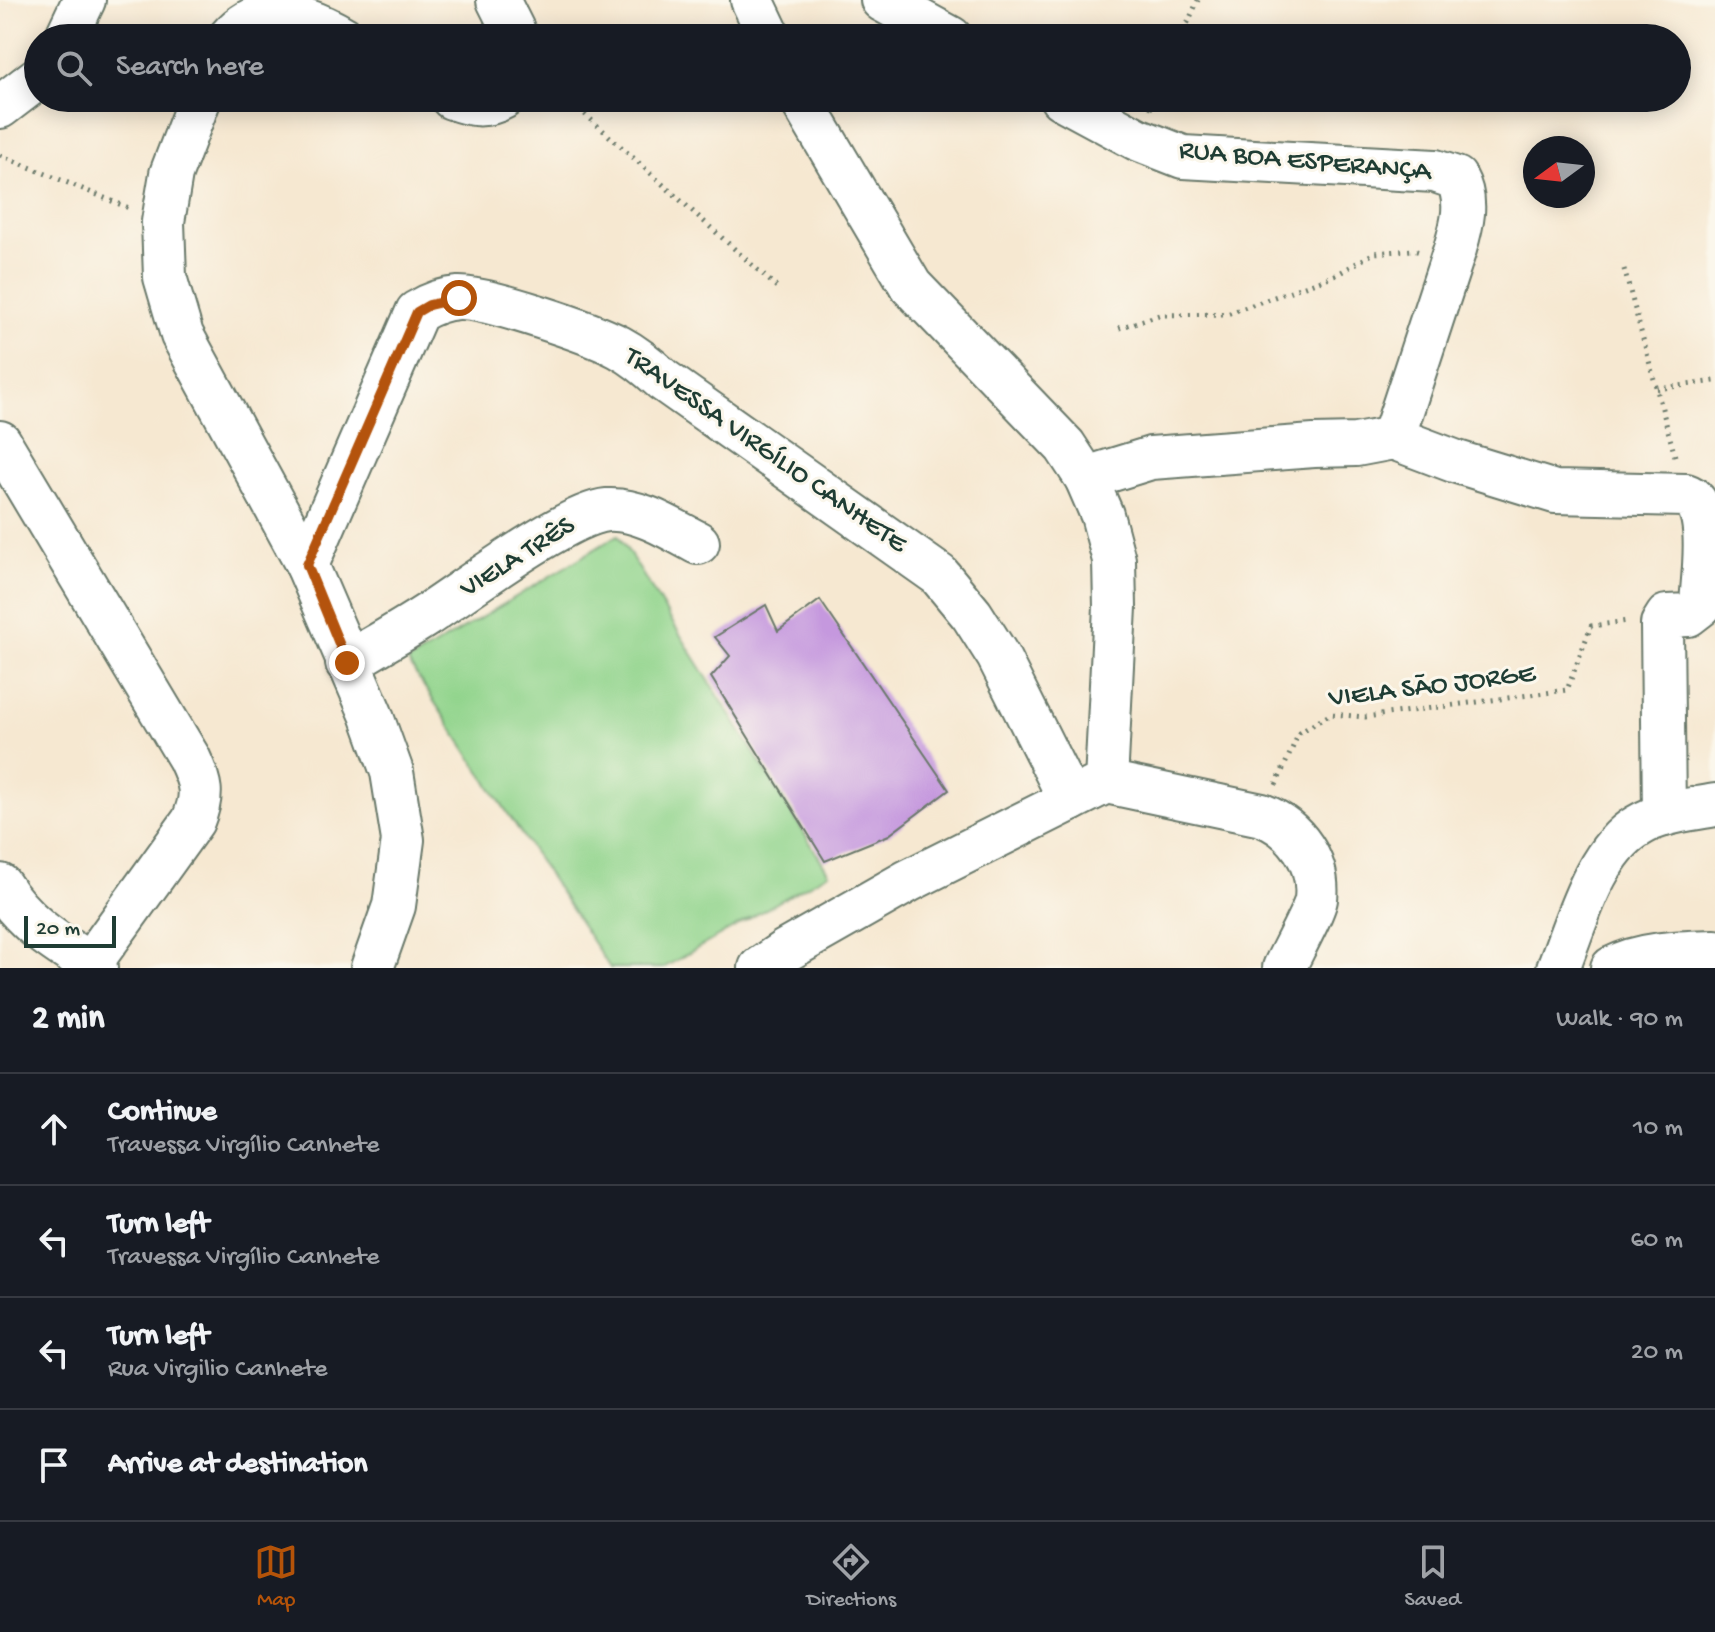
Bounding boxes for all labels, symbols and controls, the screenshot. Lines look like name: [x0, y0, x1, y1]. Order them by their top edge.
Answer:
search box: [24, 24, 1691, 112]
icon: search: [52, 46, 96, 90]
text: Search here: [116, 51, 264, 86]
street label: RUA BOA ESPERANÇA: [1178, 135, 1434, 190]
north arrow: [1523, 136, 1595, 208]
route start: [441, 280, 477, 316]
street label: TRAVESSA VIRGÍLIO CANHETE: [616, 340, 914, 562]
street label: VIELA TRÊS: [454, 510, 581, 607]
route end: [329, 645, 365, 681]
street label: VIELA SÃO JORGE: [1326, 658, 1539, 716]
scale bar: [24, 912, 116, 948]
text: 20 m: [36, 917, 80, 943]
text: 2 min: [32, 1000, 104, 1040]
text: Walk · 90 m: [1556, 1005, 1683, 1036]
text: Continue: [108, 1096, 217, 1131]
icon: ahead: [32, 1107, 76, 1151]
text: 10 m: [1633, 1114, 1683, 1145]
text: Travessa Virgílio Canhete: [108, 1131, 379, 1162]
text: Turn left: [108, 1208, 209, 1243]
icon: left: [32, 1219, 76, 1263]
text: 60 m: [1630, 1226, 1683, 1257]
text: Travessa Virgílio Canhete: [108, 1243, 379, 1274]
text: Turn left: [108, 1320, 209, 1355]
icon: left: [32, 1331, 76, 1375]
text: 20 m: [1631, 1338, 1683, 1369]
text: Rua Virgilio Canhete: [108, 1355, 327, 1386]
icon: arrive: [32, 1443, 76, 1487]
text: Arrive at destination: [108, 1448, 368, 1483]
tab: Map: [254, 1540, 298, 1614]
tab: Directions: [807, 1540, 896, 1614]
tab: Saved: [1404, 1540, 1461, 1614]

